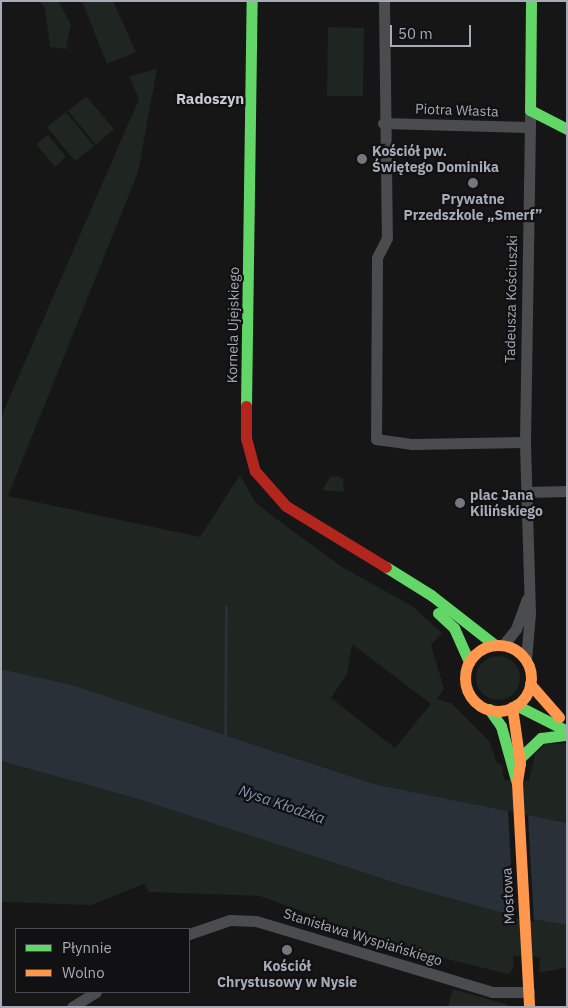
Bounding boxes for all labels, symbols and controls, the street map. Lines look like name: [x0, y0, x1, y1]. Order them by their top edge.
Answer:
scale bar: [393, 15, 474, 47]
text: 50 m: [398, 24, 433, 43]
district label: Radoszyn: [176, 90, 244, 108]
street label: Piotra Własta: [415, 100, 499, 120]
place label: Kościół pw. Świętego Dominika: [372, 143, 499, 176]
marker: Kościół pw. Świętego Dominika: [356, 153, 368, 165]
marker: Prywatne Przedszkole „Smerf”: [467, 177, 479, 189]
place label: Prywatne Przedszkole „Smerf”: [404, 191, 542, 223]
street label: Tadeusza Kościuszki: [501, 235, 521, 363]
street label: Kornela Ujejskiego: [224, 267, 242, 383]
place label: plac Jana Kilińskiego: [470, 487, 543, 520]
marker: plac Jana Kilińskiego: [454, 497, 466, 509]
water label: Nysa Kłodzka: [236, 781, 328, 827]
street label: Mostowa: [498, 867, 518, 925]
street label: Stanisława Wyspiańskiego: [281, 905, 445, 969]
legend: [15, 928, 190, 993]
text: Płynnie: [62, 938, 112, 957]
marker: Kościół Chrystusowy w Nysie: [281, 944, 293, 956]
place label: Kościół Chrystusowy w Nysie: [217, 958, 357, 990]
text: Wolno: [62, 963, 105, 982]

